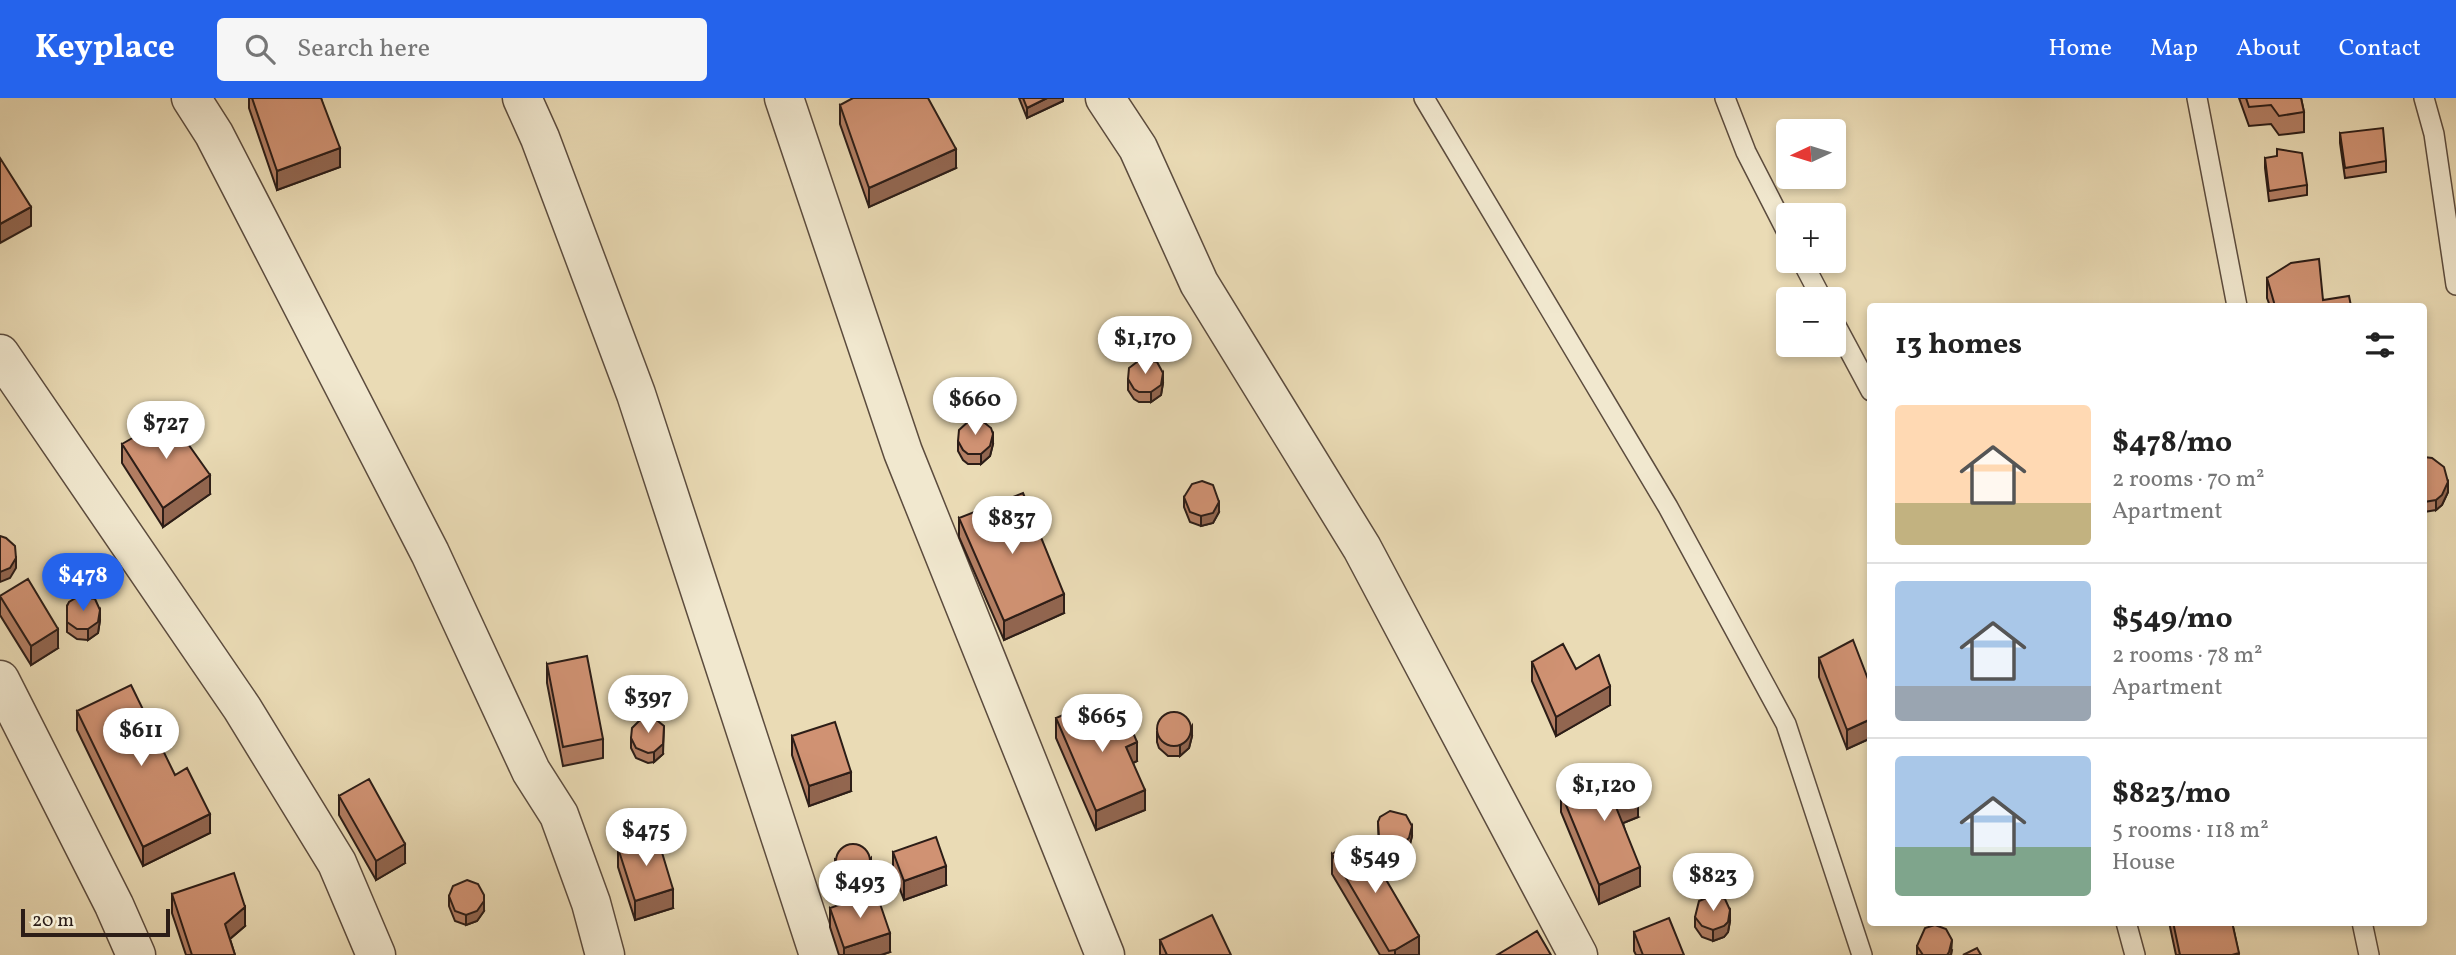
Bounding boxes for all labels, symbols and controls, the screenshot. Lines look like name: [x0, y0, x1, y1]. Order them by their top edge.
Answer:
search box: [217, 18, 707, 81]
text: Keyplace: [35, 26, 175, 72]
icon: search: [241, 30, 279, 68]
text: Search here: [297, 31, 430, 67]
text: Home: [2048, 32, 2112, 66]
text: Map: [2150, 32, 2198, 66]
text: About: [2236, 32, 2301, 66]
text: Contact: [2339, 32, 2421, 66]
north arrow: [1776, 119, 1846, 189]
map controls: [1776, 119, 1846, 357]
button: +: [1776, 203, 1846, 273]
button: −: [1776, 287, 1846, 357]
pin: $1,170: [1088, 316, 1202, 376]
text: $1,170: [1114, 323, 1176, 355]
text: 13 homes: [1895, 324, 2022, 366]
icon: filters: [2361, 326, 2399, 364]
pin: $660: [934, 378, 1016, 437]
text: $660: [949, 384, 1001, 416]
pin: $727: [125, 402, 207, 461]
text: $727: [143, 408, 189, 440]
text: $478/mo: [2112, 422, 2232, 464]
icon: home: [1951, 433, 2035, 517]
text: 2 rooms · 70 m²: [2112, 464, 2265, 496]
pin: $837: [971, 496, 1053, 556]
text: Apartment: [2112, 496, 2223, 528]
text: $837: [988, 503, 1036, 535]
pin: $478: [42, 554, 124, 613]
text: $478: [58, 560, 108, 592]
text: $549/mo: [2112, 598, 2233, 640]
icon: home: [1951, 609, 2035, 693]
text: 2 rooms · 78 m²: [2112, 640, 2263, 672]
text: Apartment: [2112, 672, 2223, 704]
pin: $397: [607, 676, 689, 735]
text: $397: [624, 682, 672, 714]
pin: $665: [1061, 694, 1143, 754]
text: $665: [1077, 701, 1127, 733]
pin: $611: [100, 708, 182, 768]
text: $611: [119, 715, 163, 747]
pin: $1,120: [1547, 764, 1661, 823]
text: $1,120: [1572, 770, 1636, 802]
text: $823/mo: [2112, 773, 2231, 815]
icon: home: [1951, 784, 2035, 868]
pin: $475: [605, 808, 687, 868]
text: $475: [622, 815, 670, 847]
text: 5 rooms · 118 m²: [2112, 815, 2269, 847]
pin: $549: [1334, 836, 1416, 895]
text: $549: [1350, 842, 1400, 874]
text: House: [2112, 847, 2175, 879]
pin: $823: [1672, 854, 1754, 913]
pin: $493: [819, 860, 901, 920]
text: $823: [1689, 860, 1737, 892]
text: $493: [835, 867, 885, 899]
scale bar: [21, 906, 170, 938]
text: 20 m: [32, 908, 74, 934]

